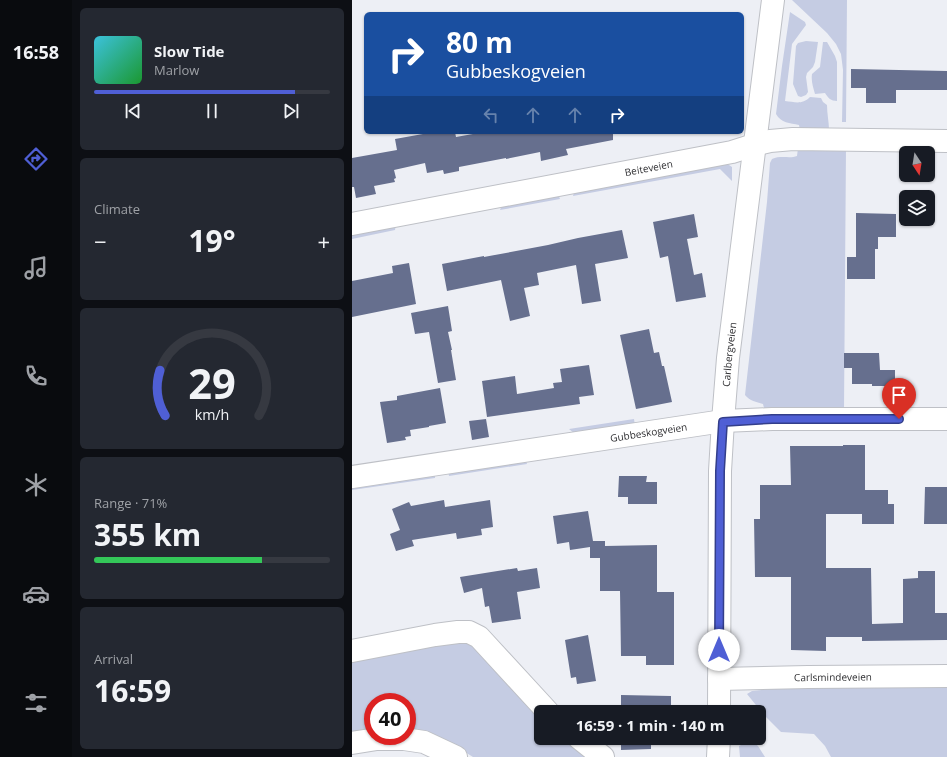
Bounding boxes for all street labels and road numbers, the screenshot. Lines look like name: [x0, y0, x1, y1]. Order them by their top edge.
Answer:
street label: Beiteveien: [623, 156, 674, 179]
street label: Carlbergveien: [719, 321, 739, 387]
street label: Gubbeskogveien: [609, 420, 688, 445]
street label: Carlsmindeveien: [794, 670, 872, 684]

